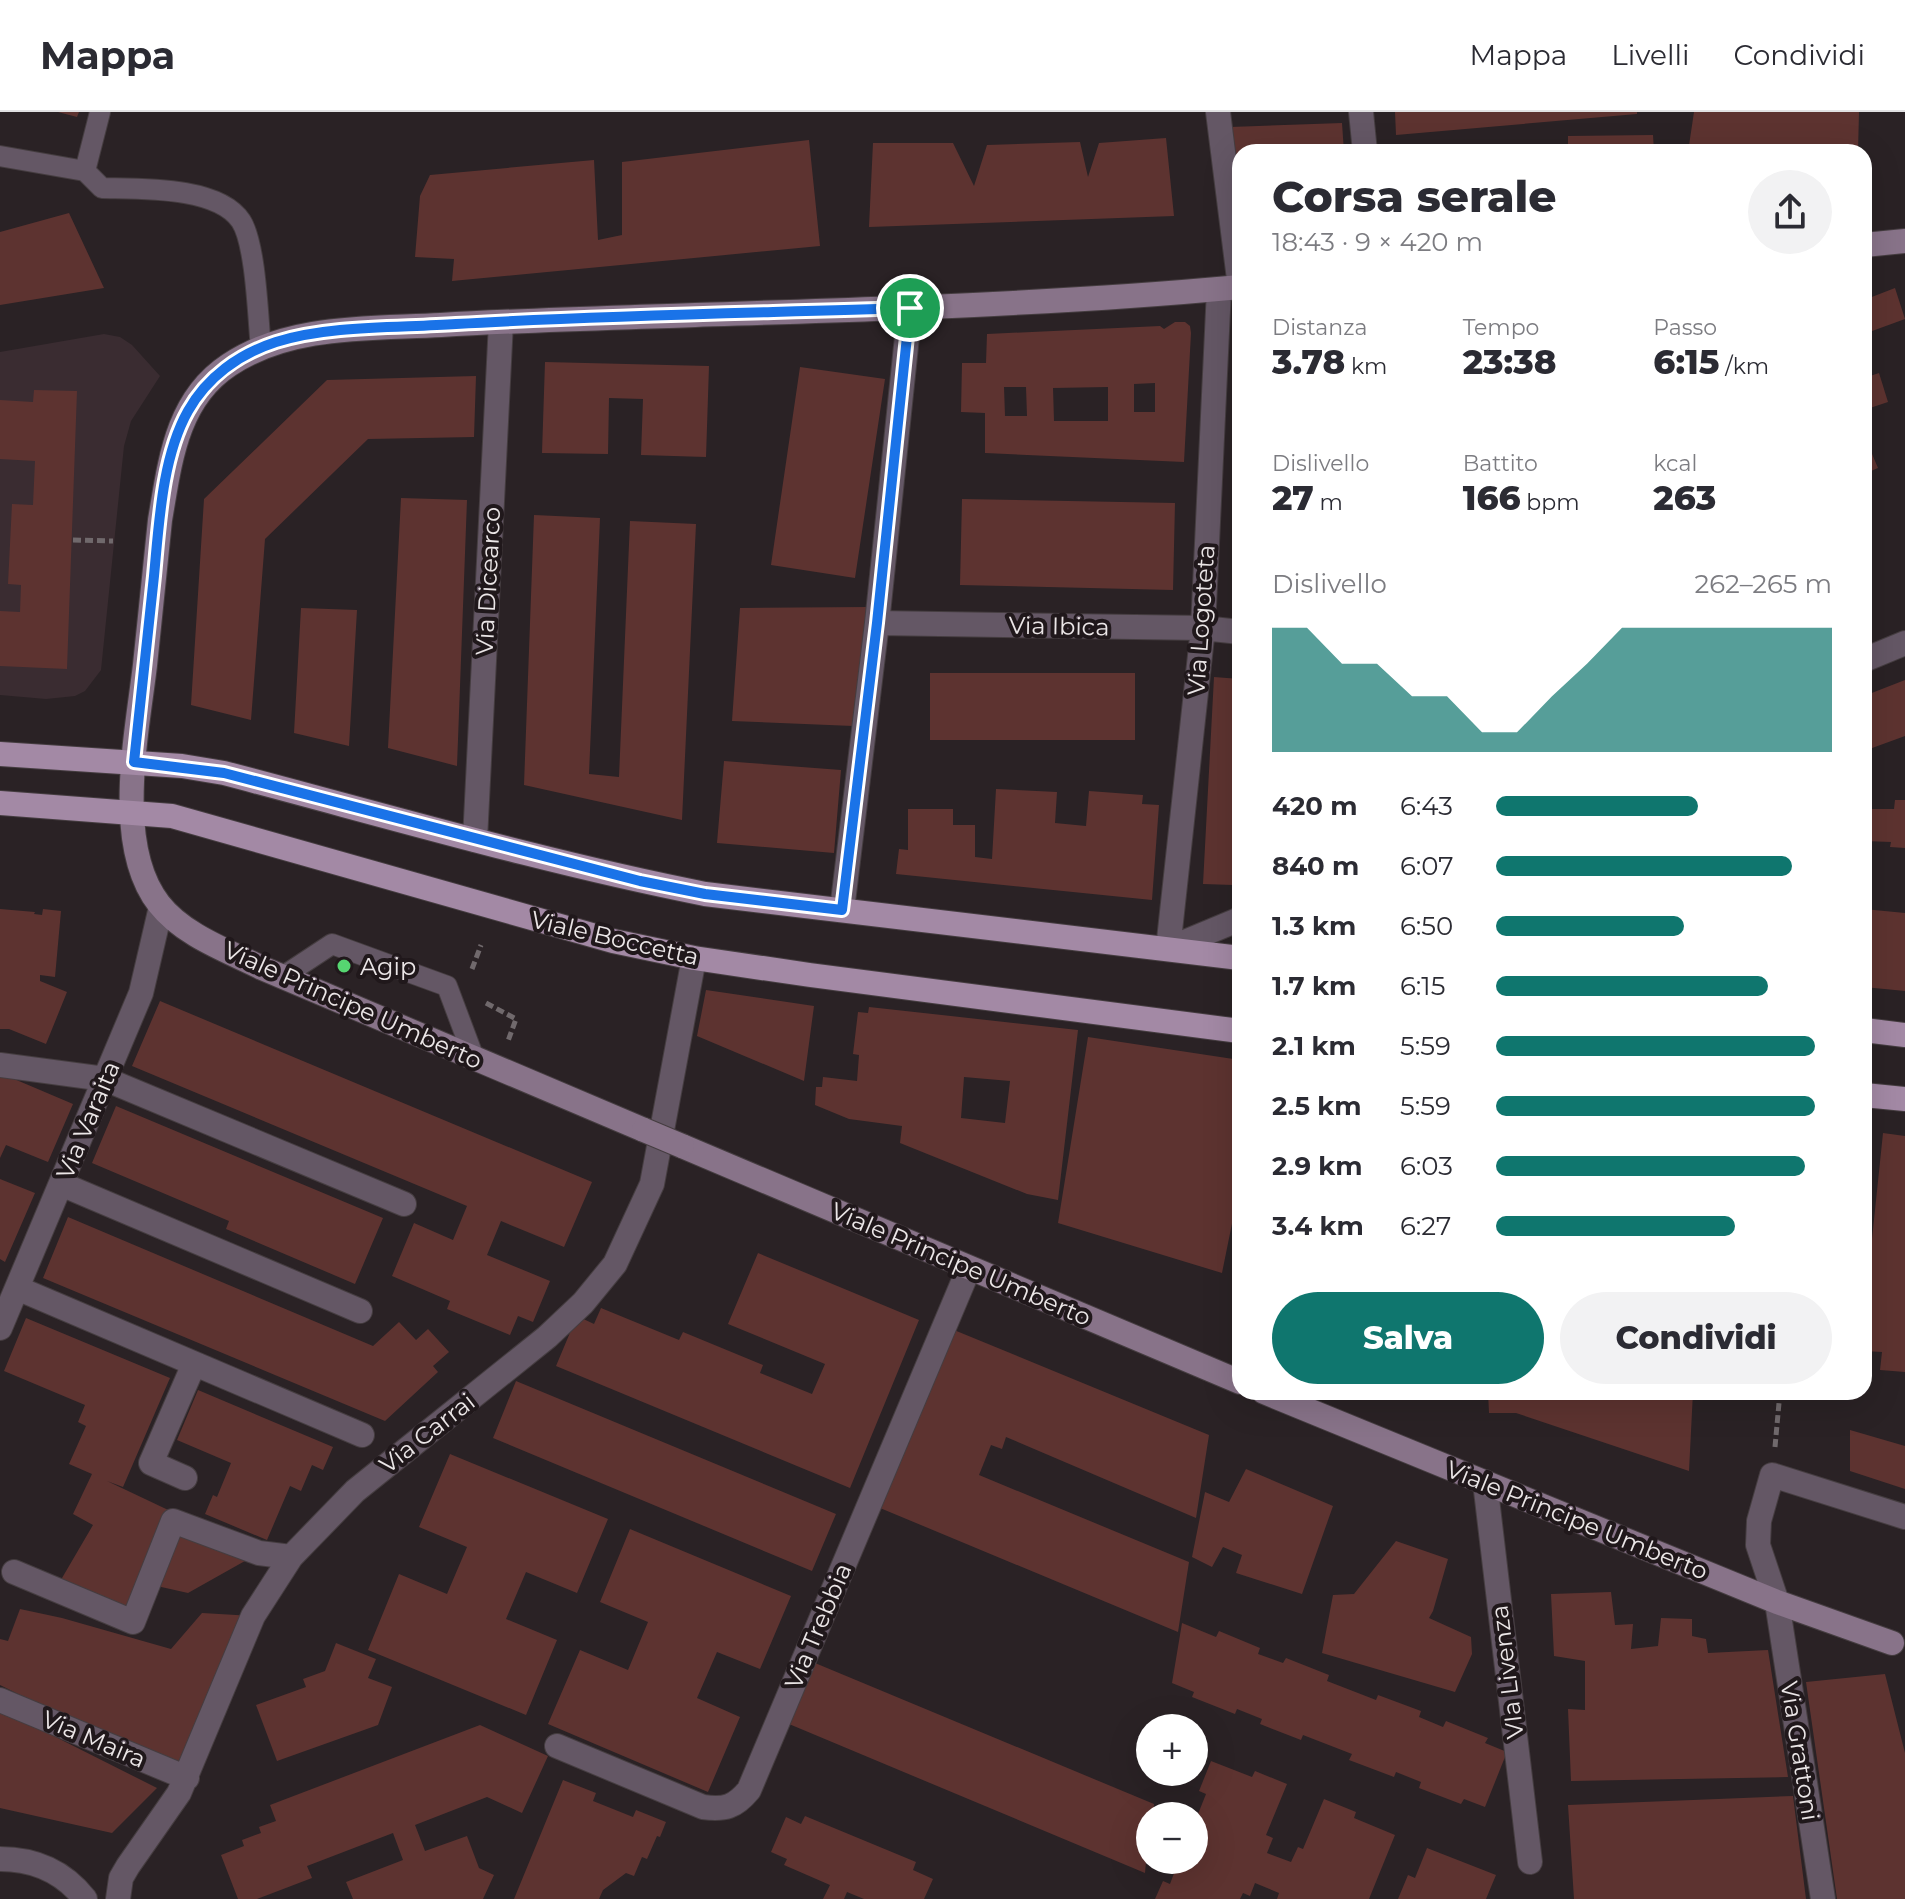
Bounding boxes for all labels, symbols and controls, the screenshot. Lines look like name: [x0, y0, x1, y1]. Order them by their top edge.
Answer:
text: Mappa: [40, 32, 175, 79]
text: Mappa: [1470, 38, 1567, 72]
text: Livelli: [1611, 38, 1690, 72]
text: Condividi: [1734, 38, 1865, 72]
text: Corsa serale: [1272, 169, 1557, 223]
button: share: [1748, 170, 1832, 254]
text: 18:43 · 9 × 420 m: [1272, 226, 1483, 258]
pin: [876, 274, 944, 342]
icon: arrive: [888, 286, 932, 330]
text: Distanza: [1272, 314, 1367, 341]
text: Tempo: [1463, 314, 1539, 341]
text: Passo: [1653, 314, 1717, 341]
text: 3.78: [1272, 341, 1345, 383]
text: 23:38: [1463, 341, 1556, 383]
text: 6:15: [1653, 341, 1719, 383]
text: km: [1345, 353, 1387, 380]
text: /km: [1719, 353, 1769, 380]
text: Dislivello: [1272, 450, 1369, 477]
text: Battito: [1463, 450, 1538, 477]
text: kcal: [1653, 450, 1697, 477]
text: 27: [1272, 477, 1314, 519]
text: 166: [1463, 477, 1521, 519]
text: 263: [1653, 477, 1716, 519]
text: m: [1314, 489, 1343, 516]
text: bpm: [1521, 489, 1580, 516]
street label: Via Dicearco: [470, 506, 506, 656]
street label: Via Logoteta: [1181, 544, 1221, 696]
text: Dislivello: [1272, 568, 1387, 600]
text: 262–265 m: [1695, 568, 1832, 600]
street label: Via Ibica: [1008, 611, 1110, 641]
text: 420 m: [1272, 790, 1358, 822]
text: 6:43: [1400, 790, 1453, 822]
text: 840 m: [1272, 850, 1359, 882]
text: 6:07: [1400, 850, 1454, 882]
street label: Viale Boccetta: [528, 905, 702, 971]
text: 1.3 km: [1272, 910, 1356, 942]
text: 6:50: [1400, 910, 1453, 942]
street label: Viale Principe Umberto: [219, 935, 487, 1075]
place label: Agip: [360, 952, 416, 981]
marker: Agip: [335, 957, 353, 975]
text: 1.7 km: [1272, 970, 1356, 1002]
text: 6:15: [1400, 970, 1445, 1002]
text: 2.1 km: [1272, 1030, 1356, 1062]
text: 5:59: [1400, 1030, 1451, 1062]
street label: Via Varaita: [50, 1057, 126, 1183]
text: 2.5 km: [1272, 1090, 1361, 1122]
text: 5:59: [1400, 1090, 1451, 1122]
text: 2.9 km: [1272, 1150, 1363, 1182]
text: 6:03: [1400, 1150, 1453, 1182]
street label: Viale Principe Umberto: [827, 1196, 1095, 1332]
text: 3.4 km: [1272, 1210, 1364, 1242]
text: 6:27: [1400, 1210, 1451, 1242]
button: Salva: [1272, 1292, 1544, 1384]
button: Condividi: [1560, 1292, 1832, 1384]
street label: Via Carrai: [374, 1387, 480, 1479]
street label: Viale Principe Umberto: [1442, 1454, 1712, 1586]
street label: Via Trebbia: [779, 1559, 857, 1693]
street label: VIa Livenza: [1484, 1603, 1530, 1741]
street label: Via Grattoni: [1775, 1679, 1825, 1823]
street label: Via Maira: [38, 1704, 150, 1774]
map controls: [1136, 1714, 1208, 1874]
button: +: [1136, 1714, 1208, 1786]
button: −: [1136, 1802, 1208, 1874]

